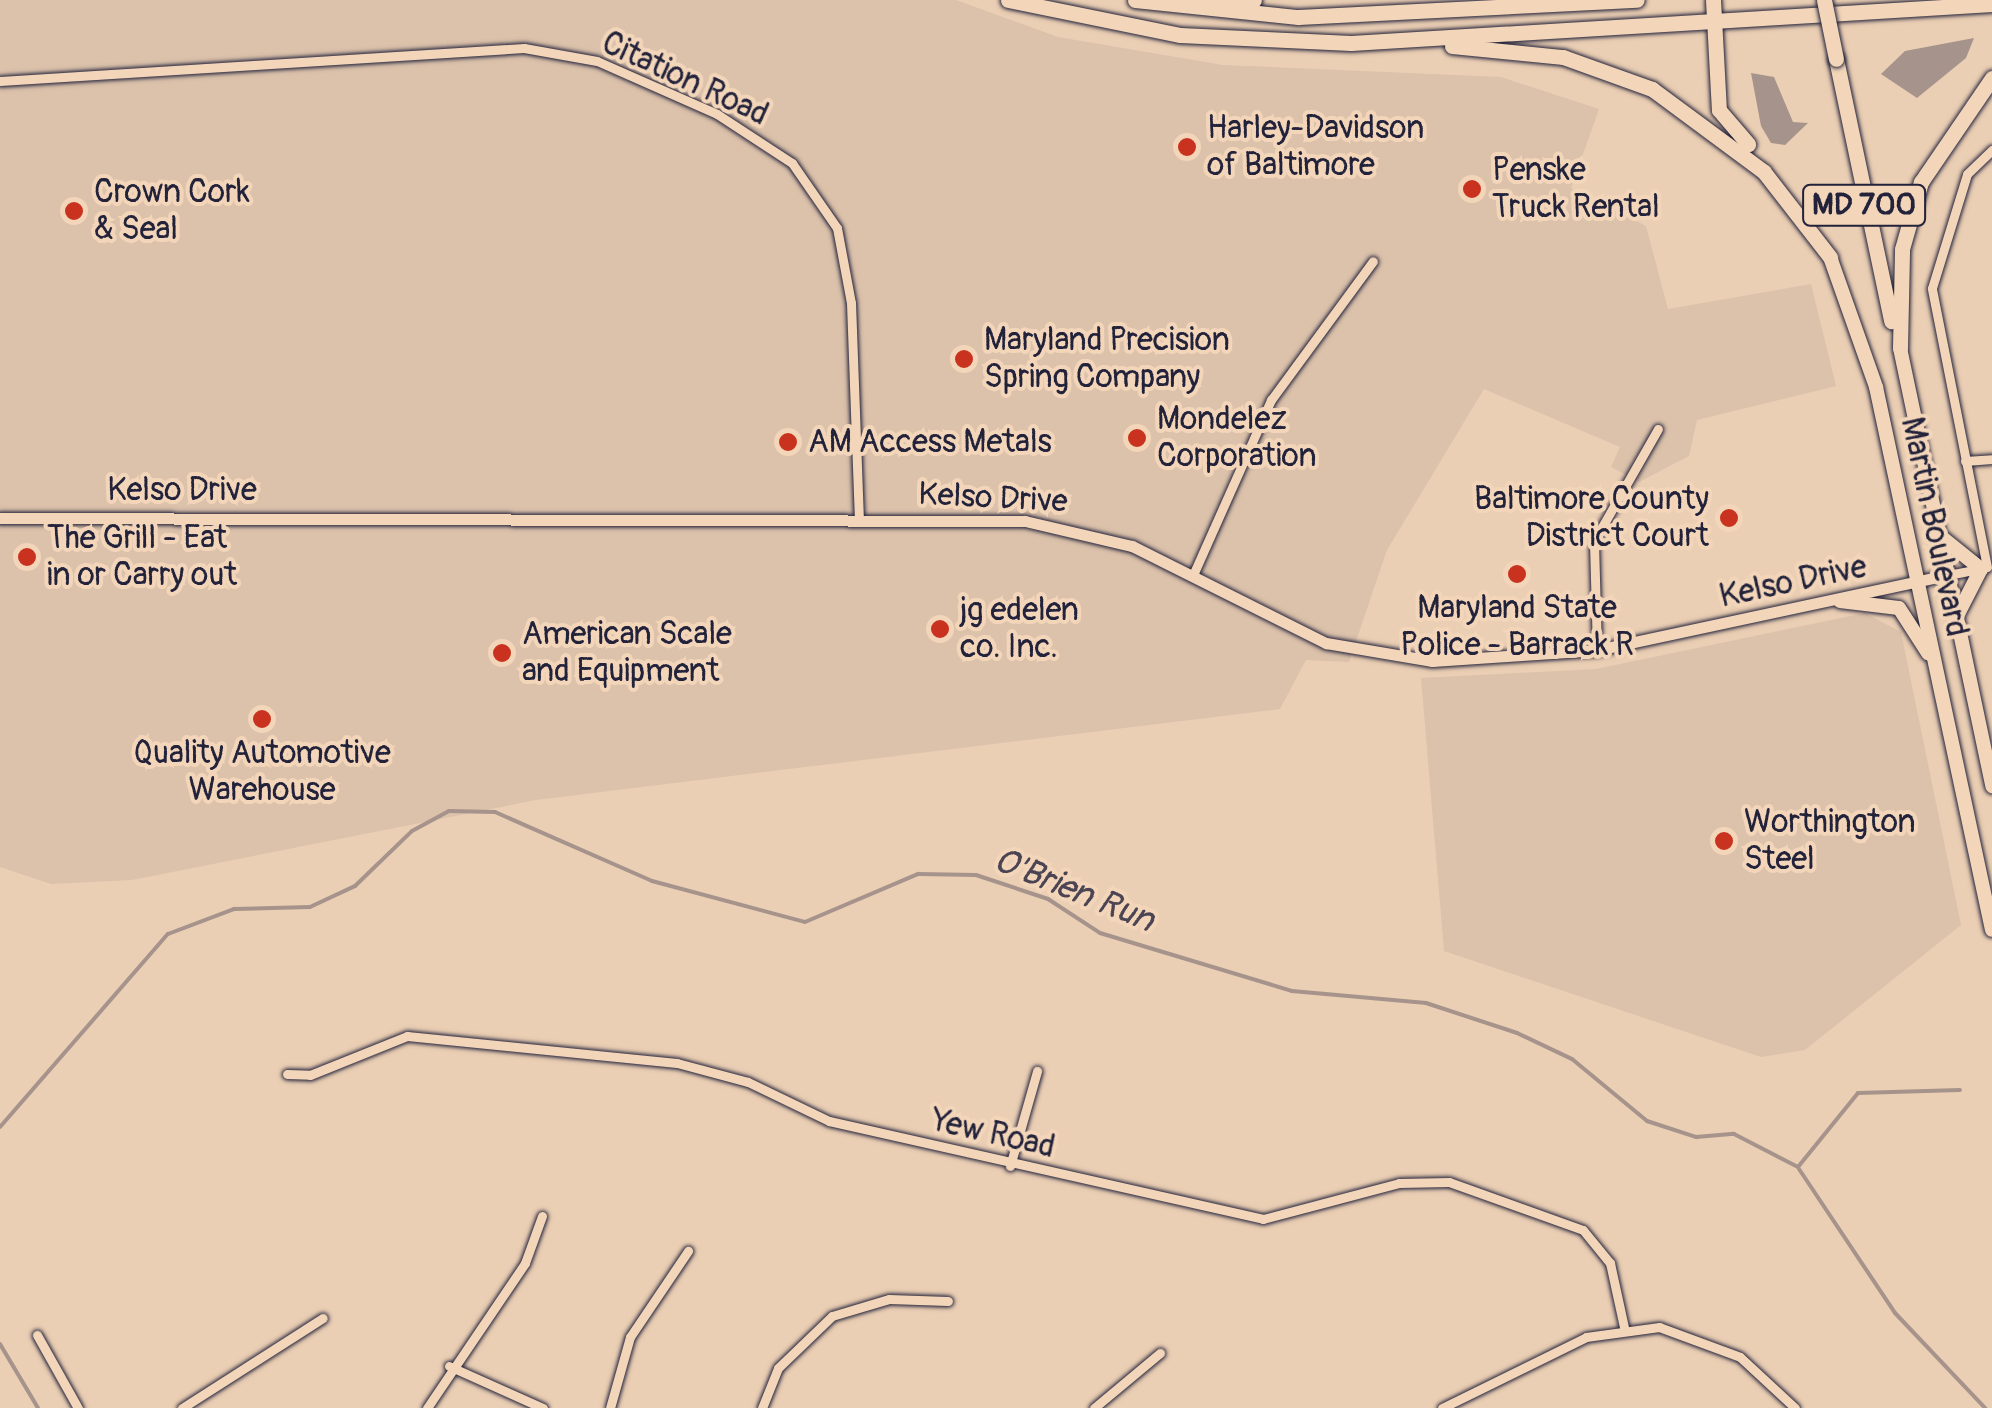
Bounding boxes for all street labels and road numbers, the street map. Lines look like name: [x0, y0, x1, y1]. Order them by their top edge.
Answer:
street label: Citation Road: [596, 24, 774, 134]
road number: MD 700: [1802, 180, 1926, 230]
street label: Martin Boulevard: [1892, 414, 1976, 640]
street label: Kelso Drive: [107, 471, 257, 509]
street label: Kelso Drive: [917, 475, 1069, 521]
street label: Kelso Drive: [1716, 548, 1870, 616]
street label: Yew Road: [927, 1101, 1059, 1167]

